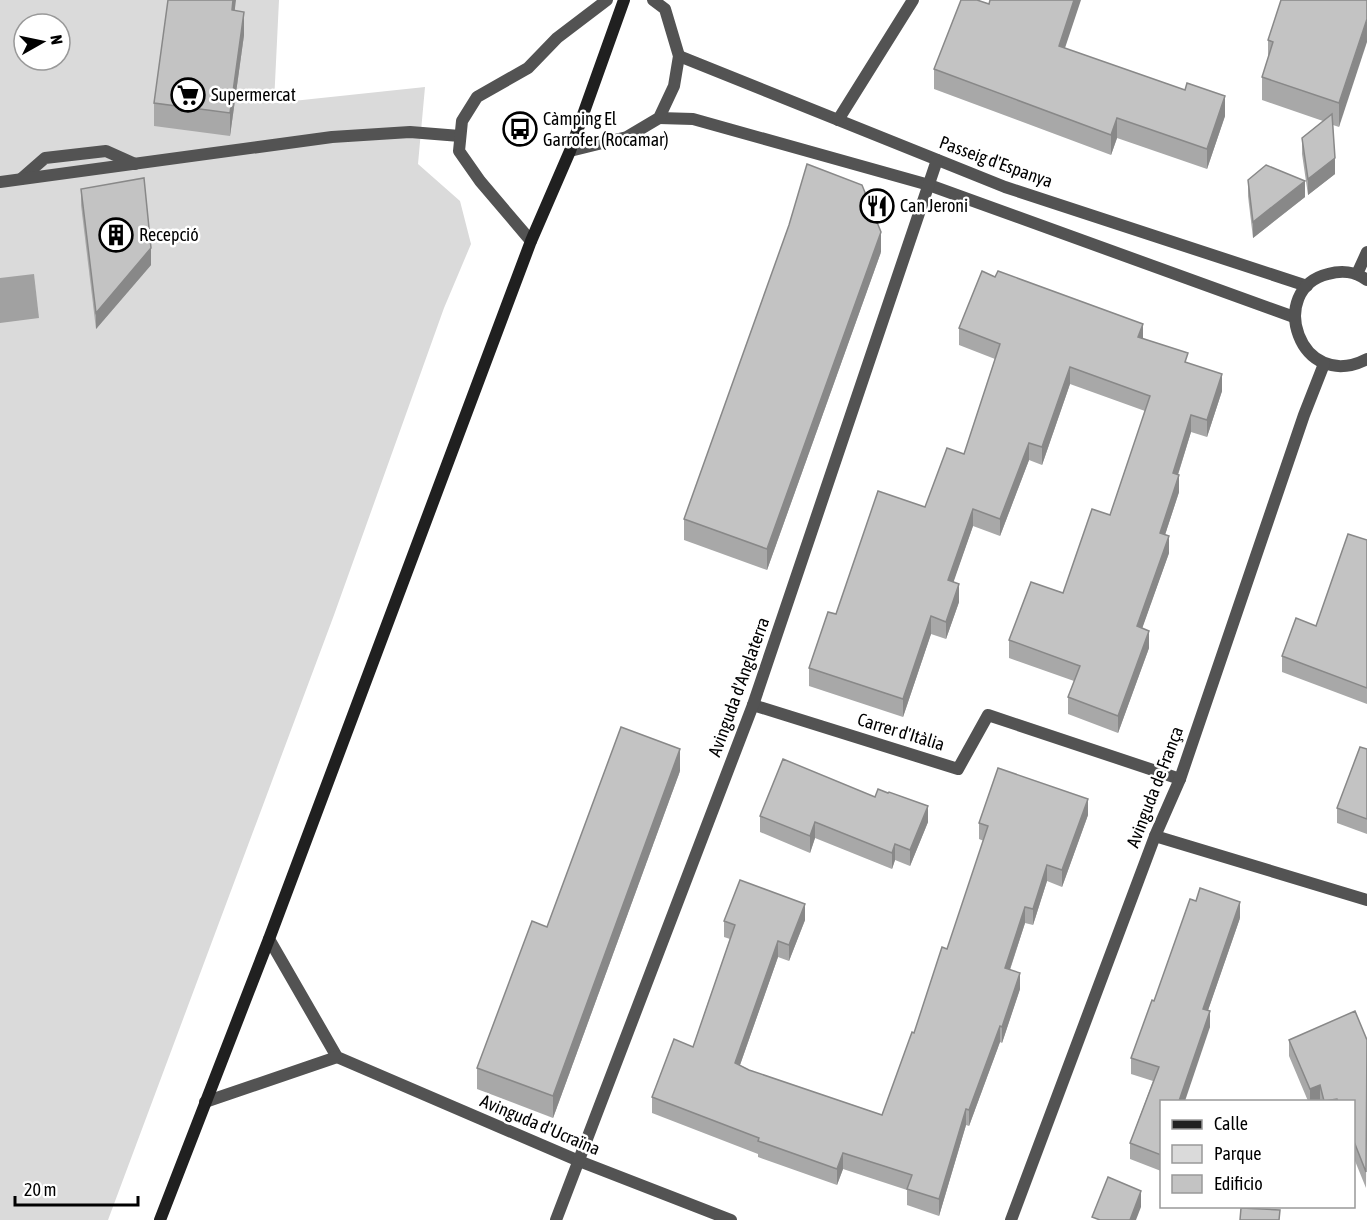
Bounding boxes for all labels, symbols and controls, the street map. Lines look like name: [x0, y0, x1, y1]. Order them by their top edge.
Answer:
north arrow: [12, 12, 72, 72]
text: N: [47, 34, 66, 46]
supermarket icon: Supermercat: [170, 77, 206, 113]
place label: Supermercat: [211, 84, 296, 105]
place label: Càmping El Garrofer (Rocamar): [543, 108, 669, 150]
bus stop icon: Càmping El Garrofer (Rocamar): [502, 111, 538, 147]
street label: Passeig d'Espanya: [937, 131, 1056, 192]
restaurant icon: Can Jeroni: [859, 188, 895, 224]
place label: Can Jeroni: [900, 195, 968, 216]
building icon: Recepció: [98, 217, 134, 253]
place label: Recepció: [139, 224, 199, 245]
street label: Avinguda d'Anglaterra: [704, 614, 773, 759]
street label: Carrer d'Itàlia: [855, 708, 947, 755]
street label: Avinguda de França: [1122, 723, 1187, 850]
street label: Avinguda d'Ucraïna: [477, 1090, 603, 1159]
legend: [1160, 1100, 1355, 1208]
text: Calle: [1214, 1113, 1248, 1134]
text: Parque: [1214, 1143, 1262, 1164]
scale bar: [15, 1169, 138, 1207]
text: Edificio: [1214, 1173, 1263, 1194]
text: 20 m: [24, 1179, 56, 1200]

